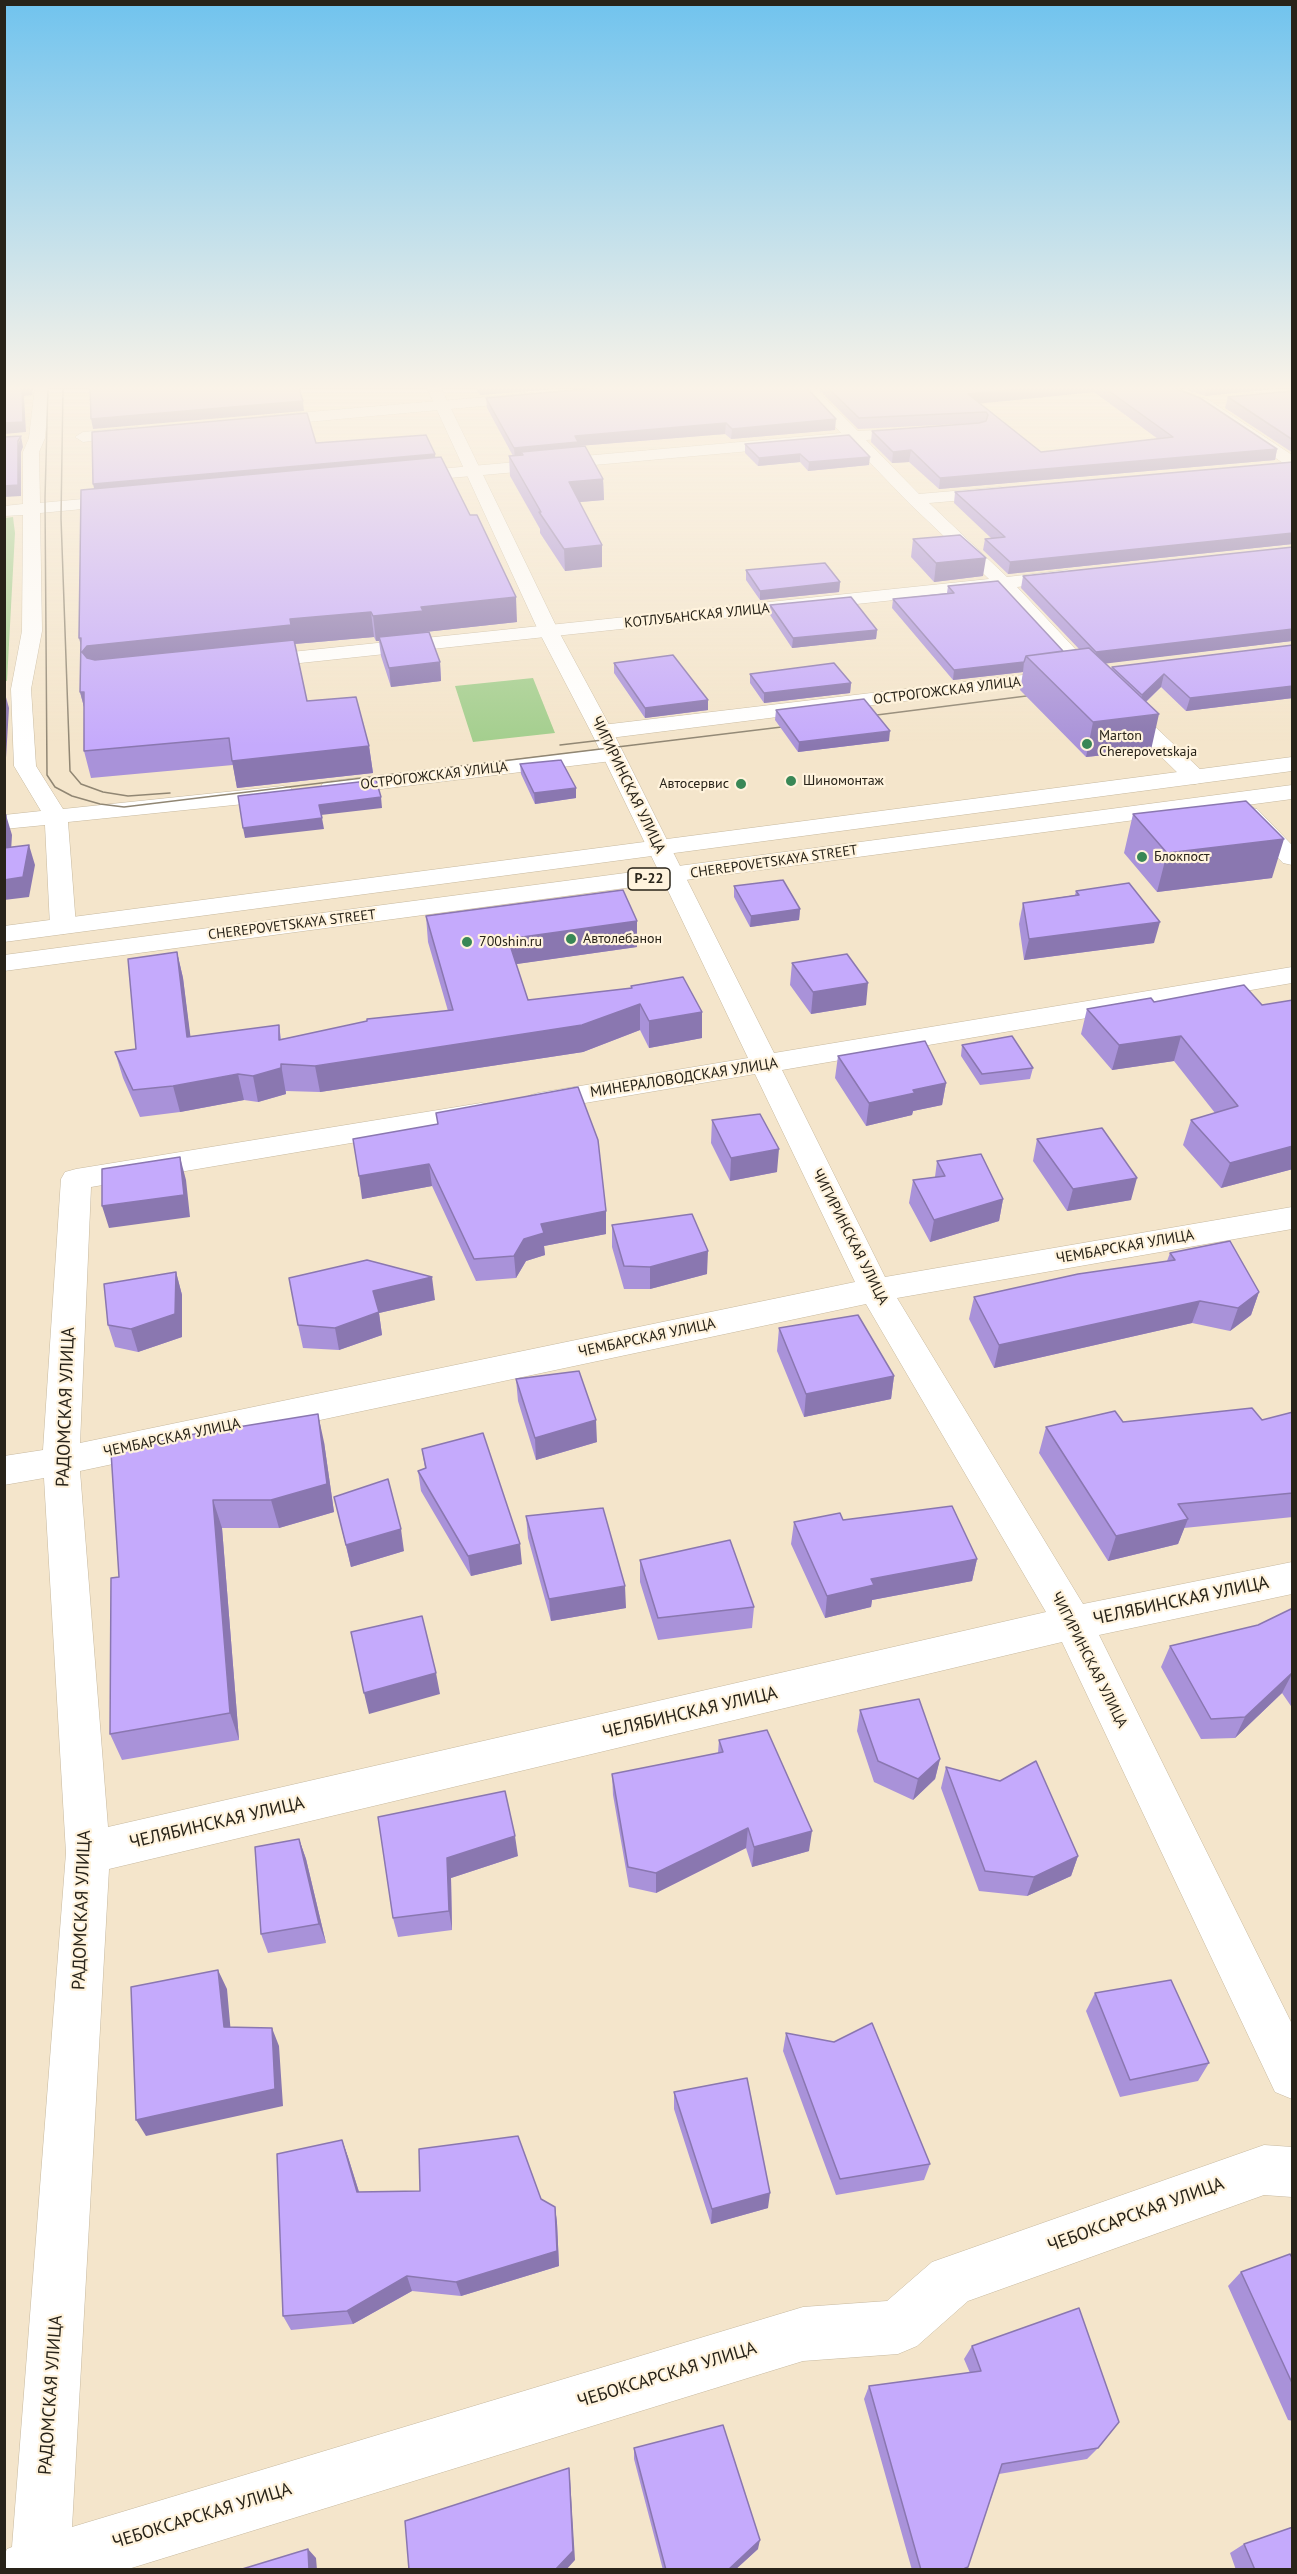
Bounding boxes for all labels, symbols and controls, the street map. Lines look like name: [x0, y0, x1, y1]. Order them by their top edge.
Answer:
street label: КОТЛУБАНСКАЯ УЛИЦА: [624, 600, 770, 632]
street label: ОСТРОГОЖСКАЯ УЛИЦА: [872, 674, 1022, 708]
street label: ЧИГИРИНСКАЯ УЛИЦА: [587, 713, 669, 857]
place label: Marton Cherepovetskaja: [1099, 728, 1197, 760]
marker: Marton Cherepovetskaja: [1080, 737, 1094, 751]
street label: ОСТРОГОЖСКАЯ УЛИЦА: [359, 759, 509, 793]
place label: Шиномонтаж: [803, 773, 884, 789]
marker: Шиномонтаж: [784, 774, 798, 788]
place label: Автосервис: [659, 776, 729, 792]
marker: Автосервис: [734, 777, 748, 791]
street label: CHEREPOVETSKAYA STREET: [689, 842, 859, 882]
place label: Блокпост: [1154, 849, 1210, 865]
marker: Блокпост: [1135, 850, 1149, 864]
road number: Р-22: [628, 868, 670, 890]
street label: CHEREPOVETSKAYA STREET: [207, 906, 377, 944]
place label: Автолебанон: [583, 931, 662, 947]
marker: Автолебанон: [564, 932, 578, 946]
place label: 700shin.ru: [479, 934, 542, 950]
marker: 700shin.ru: [460, 935, 474, 949]
street label: МИНЕРАЛОВОДСКАЯ УЛИЦА: [589, 1054, 779, 1102]
street label: ЧИГИРИНСКАЯ УЛИЦА: [808, 1166, 892, 1308]
street label: ЧЕМБАРСКАЯ УЛИЦА: [1055, 1226, 1195, 1268]
street label: ЧЕМБАРСКАЯ УЛИЦА: [577, 1315, 717, 1361]
street label: РАДОМСКАЯ УЛИЦА: [52, 1327, 80, 1487]
street label: ЧЕМБАРСКАЯ УЛИЦА: [102, 1415, 242, 1461]
street label: ЧЕЛЯБИНСКАЯ УЛИЦА: [1091, 1572, 1271, 1630]
street label: ЧИГИРИНСКАЯ УЛИЦА: [1047, 1589, 1131, 1731]
street label: ЧЕЛЯБИНСКАЯ УЛИЦА: [600, 1682, 780, 1744]
street label: ЧЕЛЯБИНСКАЯ УЛИЦА: [127, 1792, 307, 1854]
street label: РАДОМСКАЯ УЛИЦА: [68, 1830, 96, 1990]
street label: ЧЕБОКСАРСКАЯ УЛИЦА: [1045, 2173, 1227, 2257]
street label: РАДОМСКАЯ УЛИЦА: [35, 2314, 67, 2476]
street label: ЧЕБОКСАРСКАЯ УЛИЦА: [575, 2337, 759, 2413]
street label: ЧЕБОКСАРСКАЯ УЛИЦА: [110, 2478, 294, 2554]

